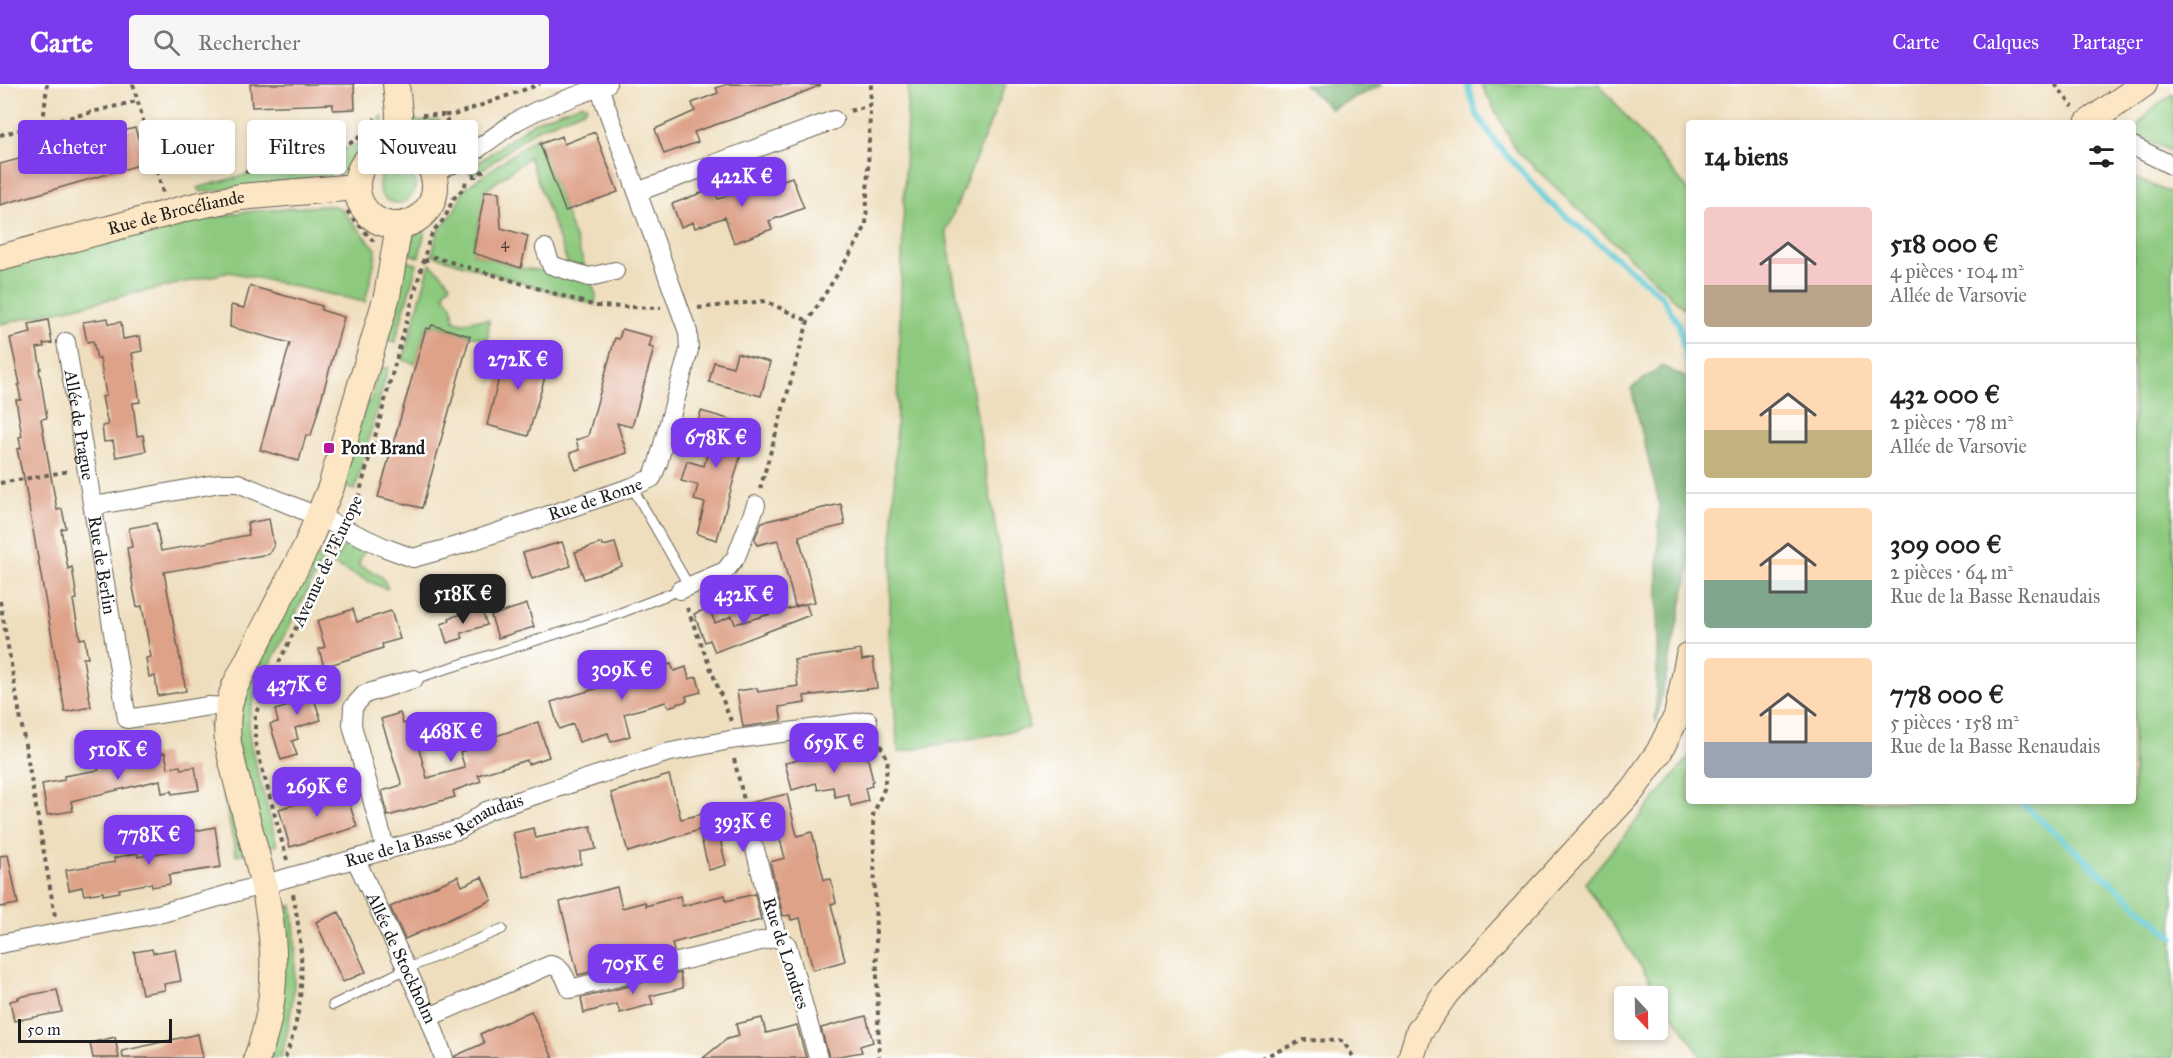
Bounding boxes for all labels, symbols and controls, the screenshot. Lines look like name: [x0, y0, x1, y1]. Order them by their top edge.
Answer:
search box: [129, 15, 549, 69]
text: Carte: [30, 25, 93, 60]
icon: search: [150, 26, 183, 59]
text: Rechercher: [198, 29, 300, 56]
text: Carte: [1892, 29, 1939, 55]
text: Calques: [1972, 29, 2039, 55]
text: Partager: [2072, 29, 2143, 55]
chip: Acheter: [18, 120, 127, 174]
chip: Louer: [139, 120, 235, 174]
chip: Filtres: [247, 120, 346, 174]
chip: Nouveau: [358, 120, 478, 174]
text: 14 biens: [1704, 140, 1788, 172]
icon: filters: [2085, 140, 2118, 173]
pin: 422K €: [693, 157, 791, 208]
text: 422K €: [711, 164, 773, 188]
street label: Rue de Brocéliande: [105, 186, 245, 240]
text: 518 000 €: [1890, 227, 1999, 259]
icon: home: [1752, 231, 1824, 303]
house number: 4: [501, 234, 510, 252]
text: 4 pièces · 104 m²: [1890, 259, 2024, 283]
text: Allée de Varsovie: [1890, 283, 2027, 307]
pin: 272K €: [469, 340, 567, 391]
text: 272K €: [488, 347, 548, 371]
street label: Allée de Prague: [60, 367, 99, 482]
text: 432 000 €: [1890, 378, 2000, 410]
icon: home: [1752, 382, 1824, 454]
text: 2 pièces · 78 m²: [1890, 410, 2013, 434]
pin: 678K €: [667, 418, 765, 469]
text: 678K €: [685, 425, 747, 449]
text: Allée de Varsovie: [1890, 434, 2027, 458]
place label: Pont Brand: [341, 437, 426, 459]
marker: Pont Brand: [322, 441, 336, 455]
street label: Rue de Rome: [545, 473, 646, 526]
street label: Avenue de l'Europe: [286, 492, 367, 631]
street label: Rue de Berlin: [83, 514, 121, 616]
text: 309 000 €: [1890, 528, 2002, 560]
icon: home: [1752, 532, 1824, 604]
text: 2 pièces · 64 m²: [1890, 560, 2013, 584]
pin: 518K €: [414, 574, 512, 625]
pin: 432K €: [695, 575, 793, 626]
text: 518K €: [434, 581, 492, 605]
text: 432K €: [714, 582, 774, 606]
text: Rue de la Basse Renaudais: [1890, 584, 2100, 608]
pin: 309K €: [573, 650, 671, 701]
text: 309K €: [591, 657, 653, 681]
pin: 437K €: [248, 665, 346, 716]
text: 437K €: [267, 672, 327, 696]
text: 778 000 €: [1890, 678, 2004, 710]
icon: home: [1752, 682, 1824, 754]
text: 5 pièces · 158 m²: [1890, 710, 2019, 734]
pin: 468K €: [402, 712, 500, 763]
text: 468K €: [420, 719, 482, 743]
pin: 659K €: [785, 723, 883, 774]
pin: 510K €: [69, 730, 167, 781]
text: 659K €: [804, 730, 864, 754]
text: Rue de la Basse Renaudais: [1890, 734, 2100, 758]
text: 510K €: [88, 737, 148, 761]
pin: 269K €: [268, 767, 366, 818]
text: 269K €: [286, 774, 348, 798]
street label: Rue de la Basse Renaudais: [342, 789, 526, 872]
pin: 393K €: [694, 802, 792, 853]
text: 393K €: [714, 809, 772, 833]
pin: 778K €: [100, 815, 198, 866]
text: 778K €: [118, 822, 180, 846]
street label: Allée de Stockholm: [361, 888, 441, 1027]
street label: Rue de Londres: [758, 895, 814, 1011]
pin: 705K €: [584, 944, 682, 995]
text: 705K €: [602, 951, 664, 975]
north arrow: [1614, 986, 1668, 1040]
map controls: [1614, 986, 1668, 1040]
scale bar: [18, 1016, 172, 1044]
text: 50 m: [27, 1020, 61, 1039]

